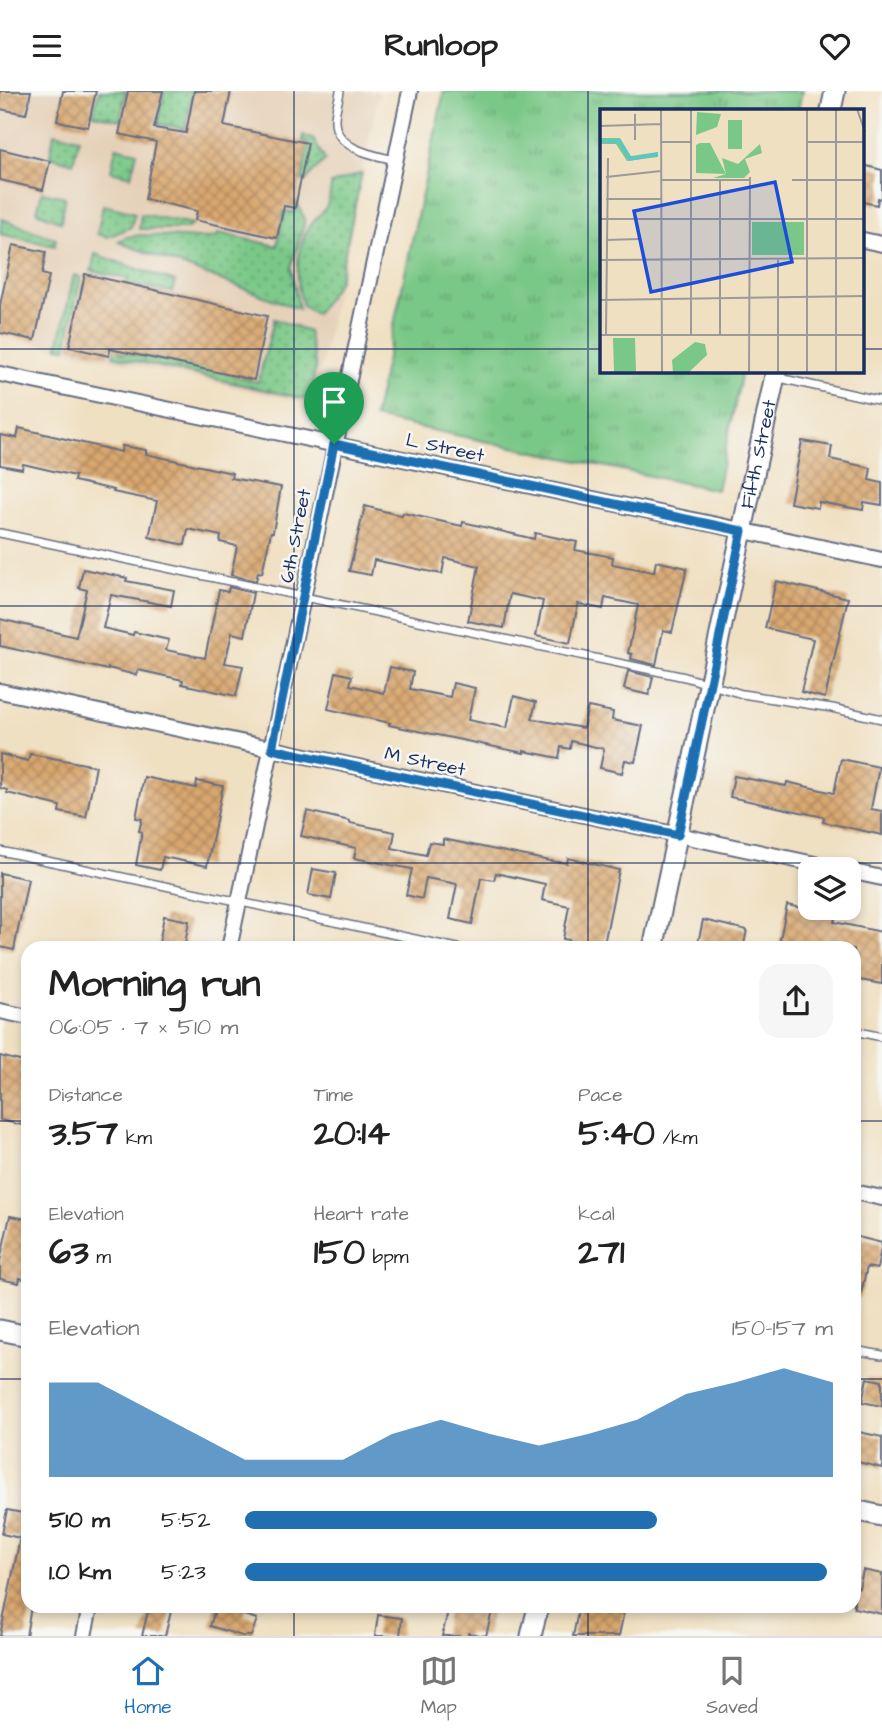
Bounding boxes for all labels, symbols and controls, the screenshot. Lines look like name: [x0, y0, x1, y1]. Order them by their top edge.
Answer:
text: Runloop: [384, 23, 498, 68]
icon: menu: [28, 27, 66, 65]
icon: heart: [816, 27, 854, 65]
inset map: [600, 109, 864, 373]
pin: [304, 372, 364, 444]
icon: arrive: [315, 383, 353, 421]
street label: Fifth Street: [734, 397, 783, 511]
street label: L Street: [403, 427, 487, 470]
street label: 6th Street: [274, 486, 318, 585]
street label: M Street: [382, 740, 468, 784]
map controls: [798, 857, 861, 920]
button: layers: [798, 857, 861, 920]
text: Morning run: [49, 959, 261, 1011]
button: share: [759, 964, 833, 1038]
text: 06:05 · 7 × 510 m: [49, 1011, 238, 1043]
text: Distance: [49, 1082, 123, 1109]
text: Time: [314, 1082, 353, 1109]
text: Pace: [578, 1082, 622, 1109]
text: 3.57: [49, 1109, 118, 1158]
text: 20:14: [314, 1109, 390, 1158]
text: 5:40: [578, 1109, 655, 1158]
text: km: [118, 1125, 152, 1152]
text: /km: [655, 1125, 698, 1152]
text: Elevation: [49, 1201, 124, 1228]
text: Heart rate: [314, 1201, 409, 1228]
text: kcal: [578, 1201, 615, 1228]
text: 63: [49, 1228, 89, 1277]
text: 150: [314, 1228, 365, 1277]
text: 271: [578, 1228, 624, 1277]
text: m: [89, 1244, 111, 1271]
text: bpm: [365, 1244, 409, 1271]
text: Elevation: [49, 1312, 140, 1344]
text: 150–157 m: [732, 1312, 833, 1344]
text: 510 m: [49, 1504, 110, 1536]
text: 5:52: [161, 1504, 211, 1536]
text: 1.0 km: [49, 1556, 111, 1588]
text: 5:23: [161, 1556, 206, 1588]
tab: Home: [124, 1652, 171, 1721]
tab: Map: [420, 1652, 458, 1721]
tab: Saved: [706, 1652, 758, 1721]

